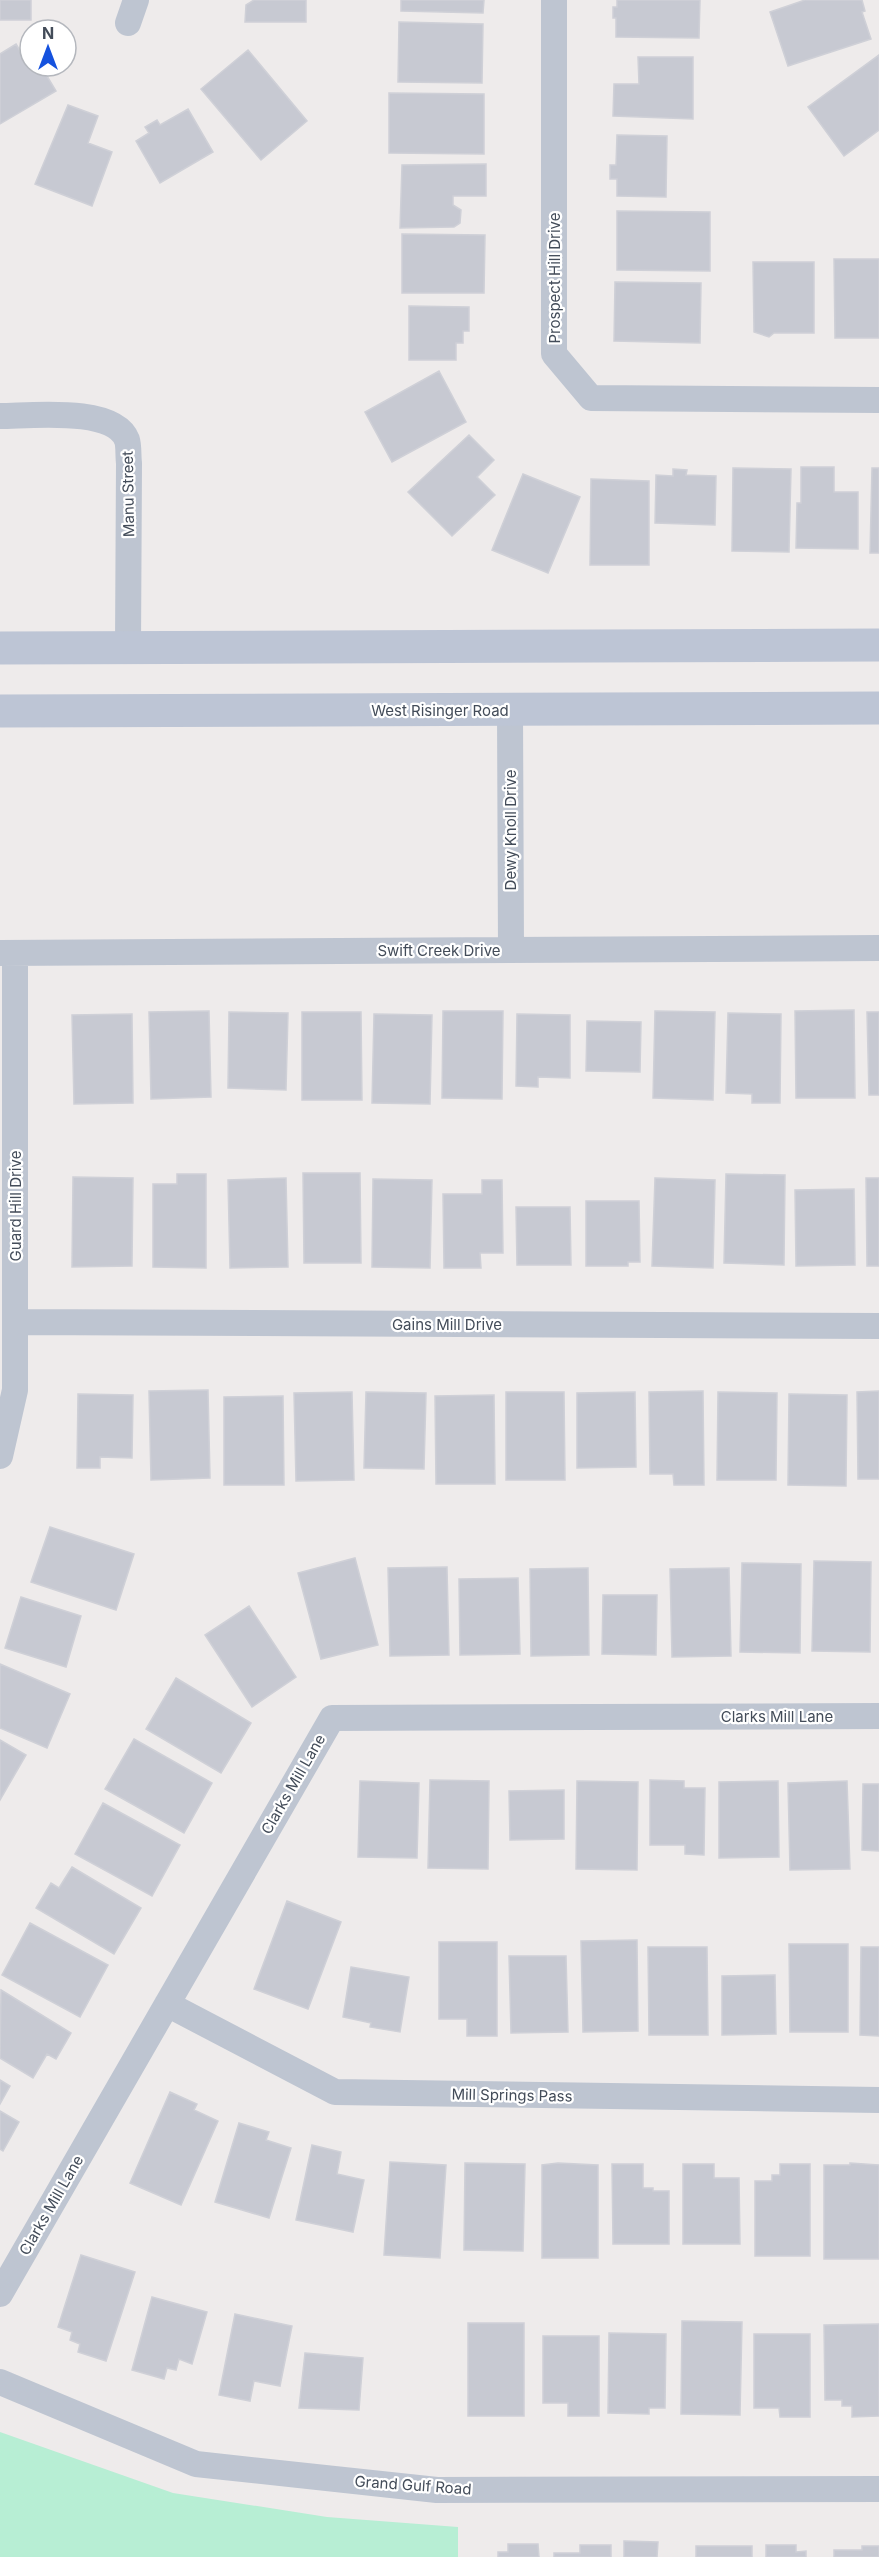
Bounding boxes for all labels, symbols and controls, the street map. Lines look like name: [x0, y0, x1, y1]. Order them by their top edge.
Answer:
north arrow: [18, 18, 78, 78]
text: N: [42, 23, 54, 43]
street label: Prospect Hill Drive: [545, 212, 564, 344]
street label: Manu Street: [118, 451, 138, 537]
street label: West Risinger Road: [371, 701, 509, 720]
street label: Dewy Knoll Drive: [501, 770, 520, 890]
street label: Swift Creek Drive: [377, 941, 501, 960]
street label: Guard Hill Drive: [6, 1151, 25, 1261]
street label: Gains Mill Drive: [392, 1315, 502, 1334]
street label: Clarks Mill Lane: [721, 1707, 833, 1726]
street label: Clarks Mill Lane: [257, 1731, 329, 1837]
street label: Mill Springs Pass: [451, 2084, 573, 2106]
street label: Clarks Mill Lane: [15, 2152, 87, 2258]
street label: Grand Gulf Road: [354, 2471, 472, 2499]

